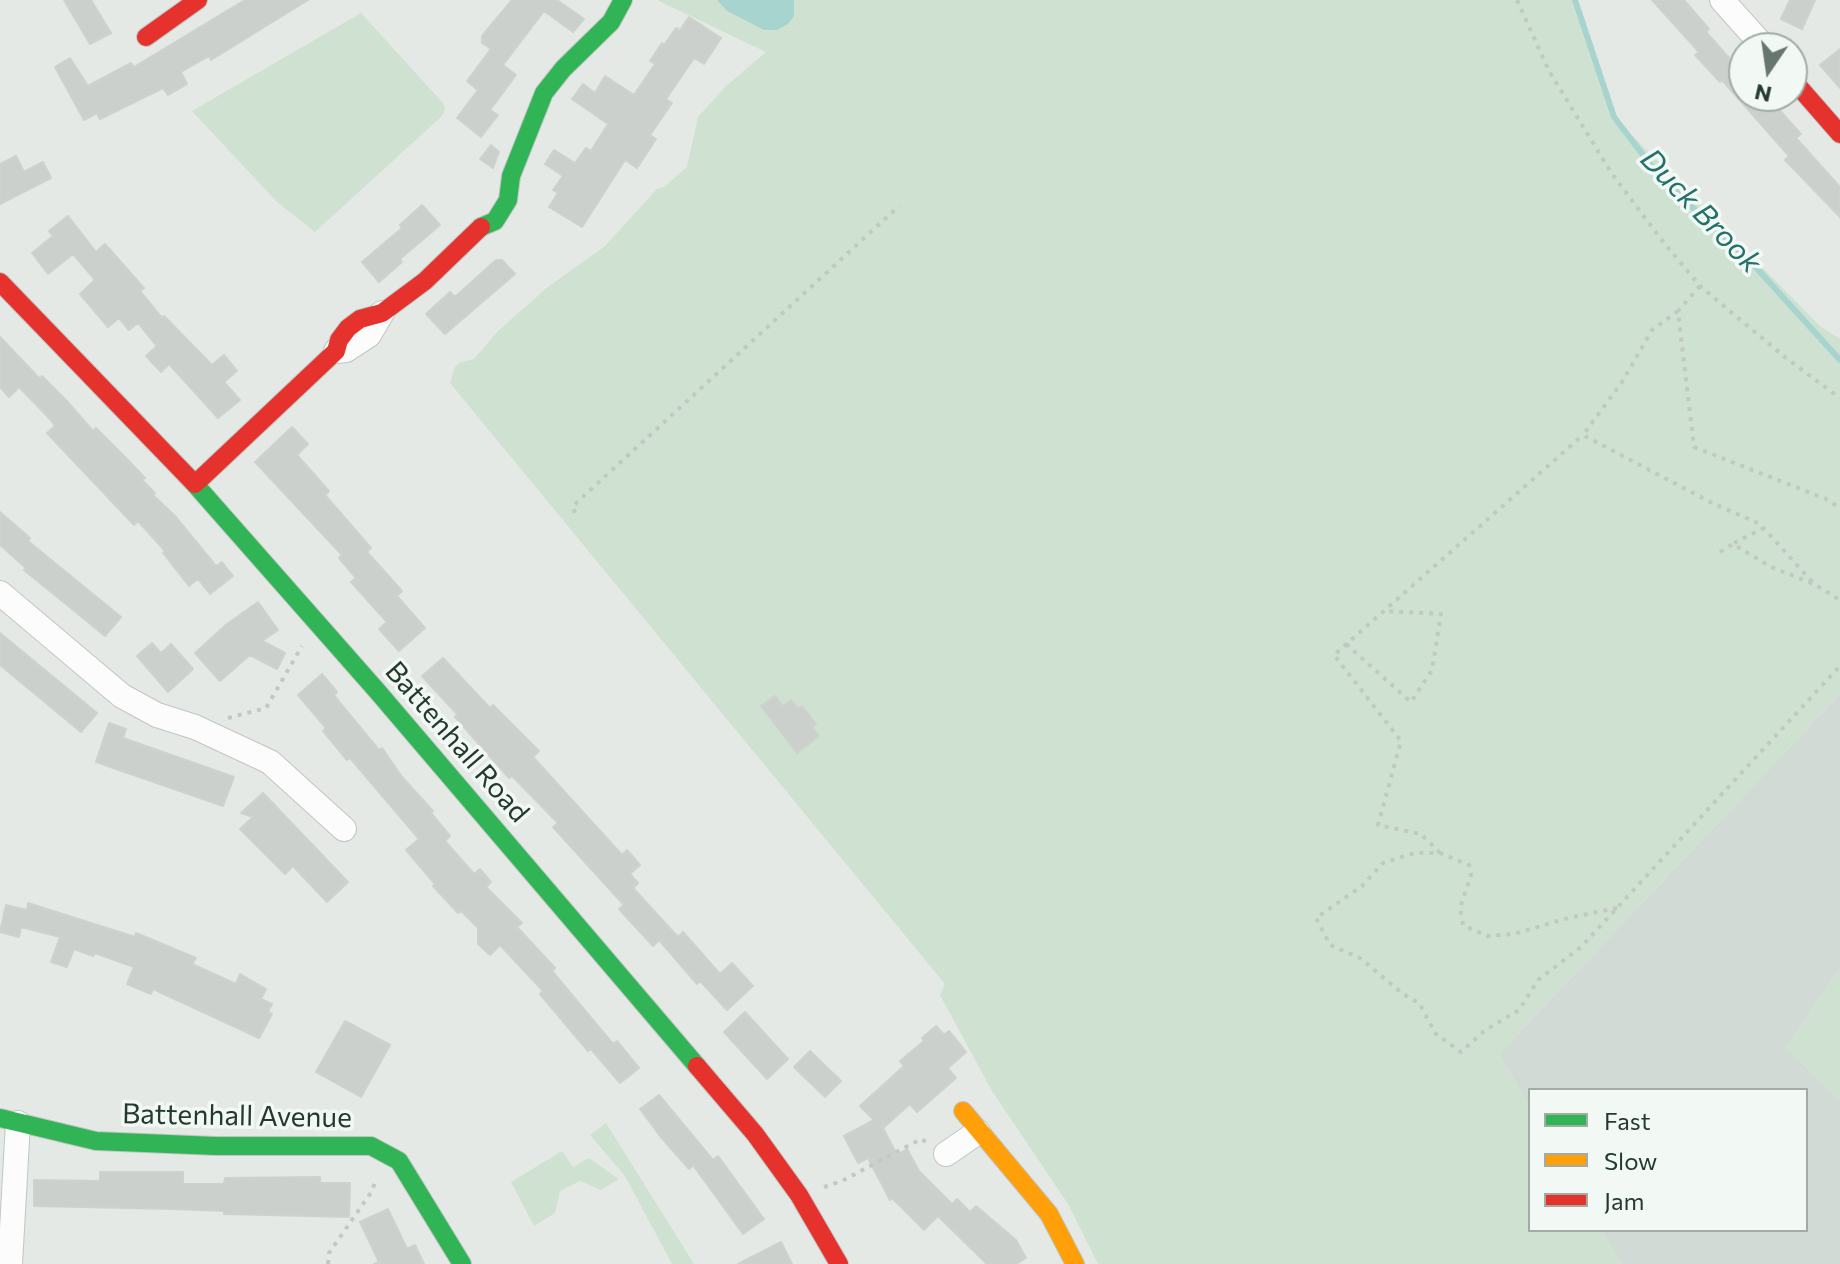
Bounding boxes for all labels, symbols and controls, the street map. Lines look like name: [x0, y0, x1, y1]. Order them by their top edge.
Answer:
north arrow: [1728, 32, 1808, 112]
text: N: [1752, 79, 1774, 109]
water label: Duck Brook: [1633, 141, 1769, 281]
street label: Battenhall Road: [378, 655, 536, 829]
legend: [1528, 1088, 1808, 1232]
street label: Battenhall Avenue: [122, 1097, 352, 1135]
text: Fast: [1604, 1106, 1651, 1135]
text: Slow: [1604, 1146, 1657, 1175]
text: Jam: [1604, 1186, 1644, 1215]

